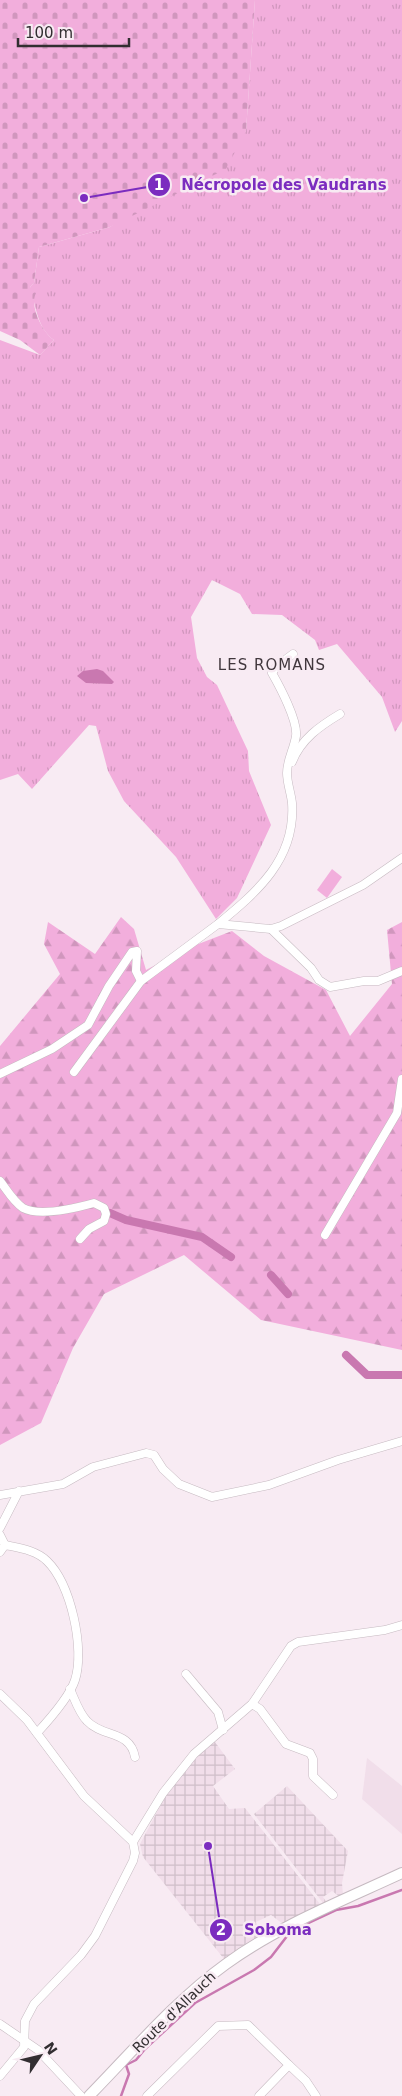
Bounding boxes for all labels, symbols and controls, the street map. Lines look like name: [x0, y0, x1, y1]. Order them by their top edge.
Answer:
scale bar: [18, 15, 129, 47]
text: 100 m: [25, 24, 73, 42]
callout: Nécropole des Vaudrans: [146, 170, 397, 200]
text: 1: [154, 176, 164, 194]
text: Nécropole des Vaudrans: [181, 176, 387, 194]
district label: LES ROMANS: [218, 656, 326, 674]
callout: Soboma: [209, 1915, 322, 1945]
text: 2: [216, 1921, 226, 1939]
text: Soboma: [244, 1921, 312, 1939]
street label: Route d'Allauch: [129, 1968, 219, 2056]
north arrow: [15, 2031, 65, 2081]
text: N: [41, 2039, 61, 2058]

